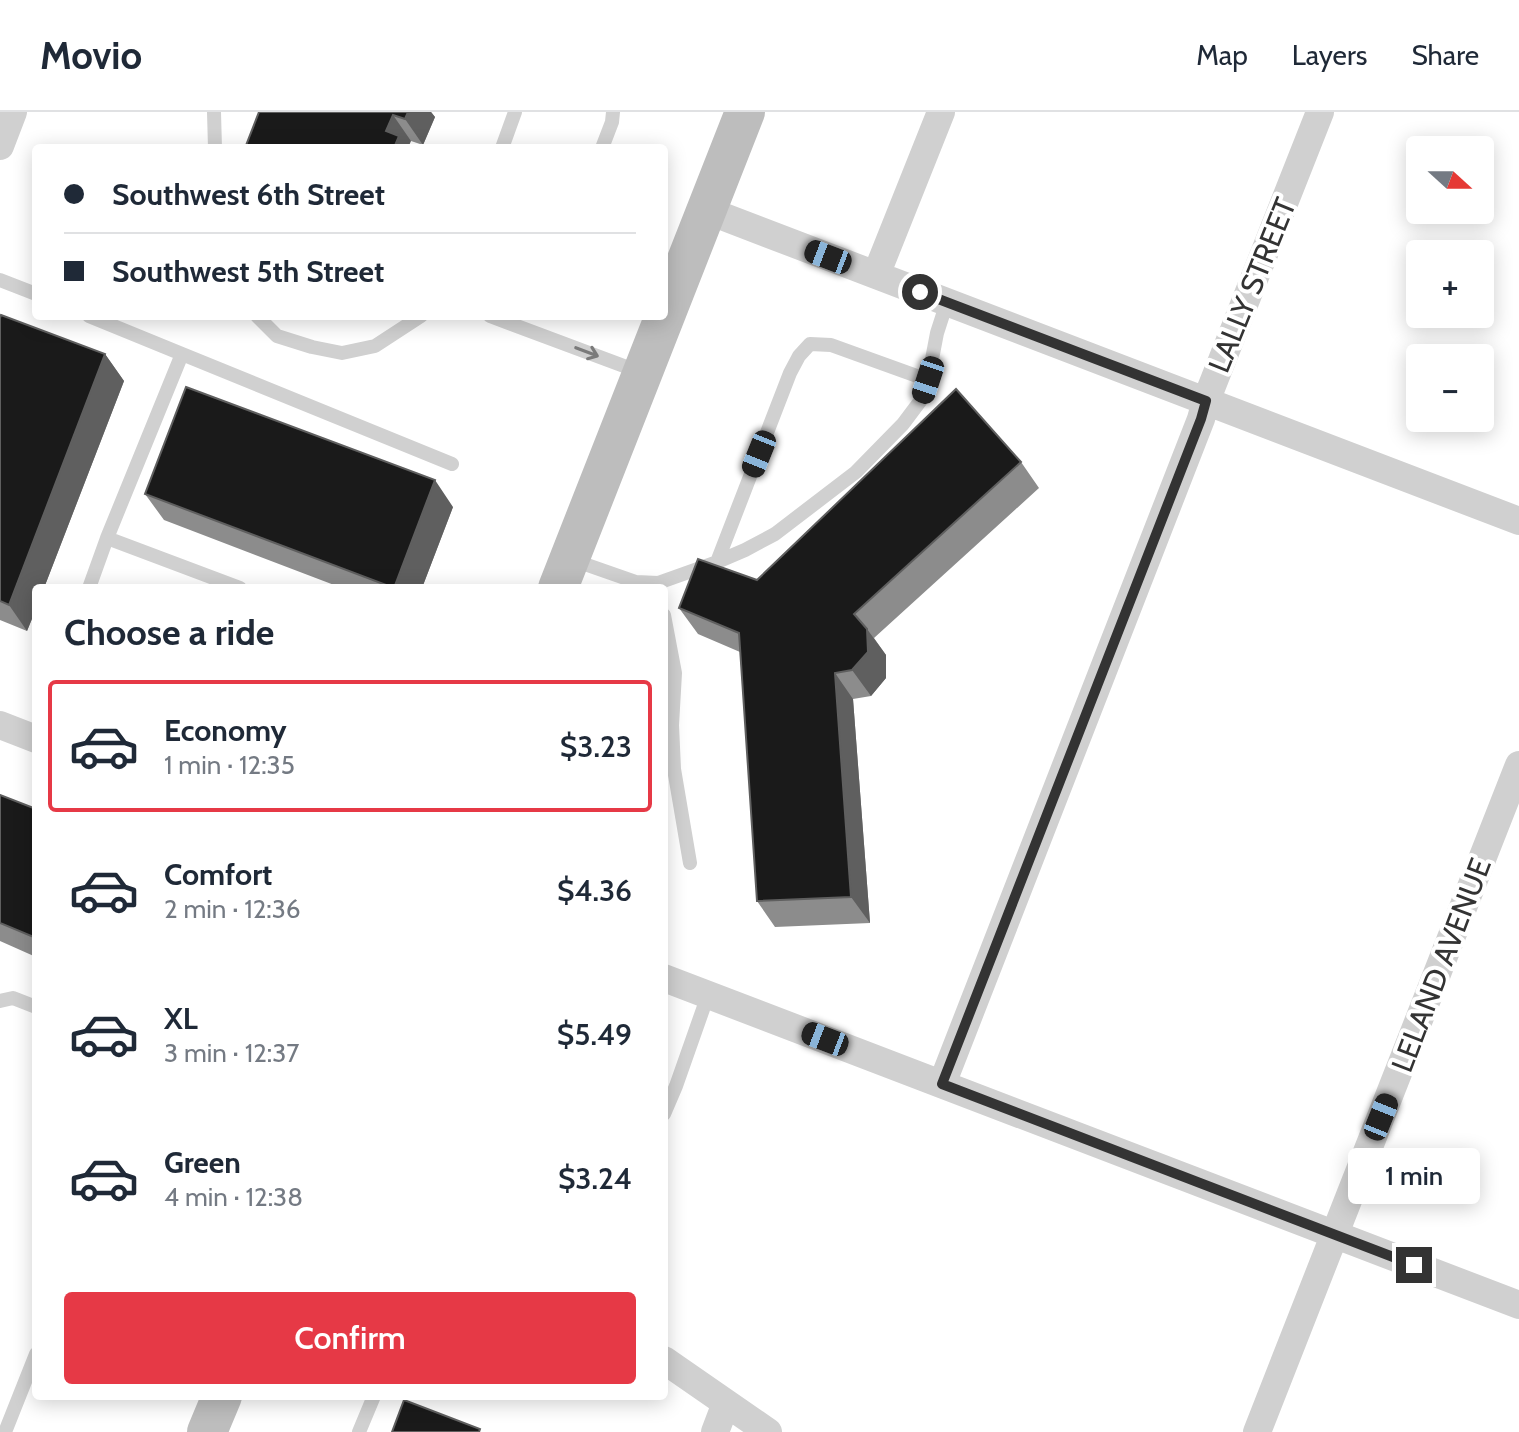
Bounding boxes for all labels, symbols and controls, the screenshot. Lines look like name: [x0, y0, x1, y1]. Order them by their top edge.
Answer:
text: Movio: [40, 32, 142, 79]
text: Map: [1196, 38, 1248, 72]
text: Layers: [1292, 38, 1367, 72]
text: Share: [1411, 38, 1479, 72]
north arrow: [1406, 136, 1494, 224]
map controls: [1406, 136, 1494, 432]
text: Southwest 6th Street: [112, 176, 385, 213]
street label: LALLY STREET: [1200, 192, 1304, 378]
car: [801, 237, 855, 277]
button: +: [1406, 240, 1494, 328]
text: Southwest 5th Street: [112, 253, 384, 290]
route start: [902, 274, 938, 310]
button: −: [1406, 344, 1494, 432]
one-way arrow: [574, 346, 599, 360]
car: [909, 353, 947, 407]
car: [739, 427, 779, 481]
text: Choose a ride: [64, 610, 274, 654]
icon: car: [68, 710, 140, 782]
text: Economy: [164, 712, 287, 749]
text: $3.23: [560, 728, 632, 765]
text: 1 min · 12:35: [164, 749, 295, 781]
street label: LELAND AVENUE: [1383, 853, 1499, 1077]
icon: car: [68, 854, 140, 926]
text: Comfort: [164, 856, 272, 893]
text: $4.36: [557, 872, 632, 909]
text: 2 min · 12:36: [164, 893, 301, 925]
icon: car: [68, 998, 140, 1070]
text: XL: [164, 1000, 198, 1037]
text: $5.49: [557, 1016, 632, 1053]
car: [798, 1019, 852, 1059]
text: 3 min · 12:37: [164, 1037, 299, 1069]
car: [1361, 1090, 1401, 1144]
icon: car: [68, 1142, 140, 1214]
text: Green: [164, 1144, 241, 1181]
callout: 1 min: [1348, 1149, 1480, 1205]
text: $3.24: [558, 1160, 632, 1197]
text: 1 min: [1385, 1160, 1443, 1192]
text: 4 min · 12:38: [164, 1181, 303, 1213]
route end: [1396, 1247, 1432, 1283]
button: Confirm: [64, 1292, 636, 1384]

